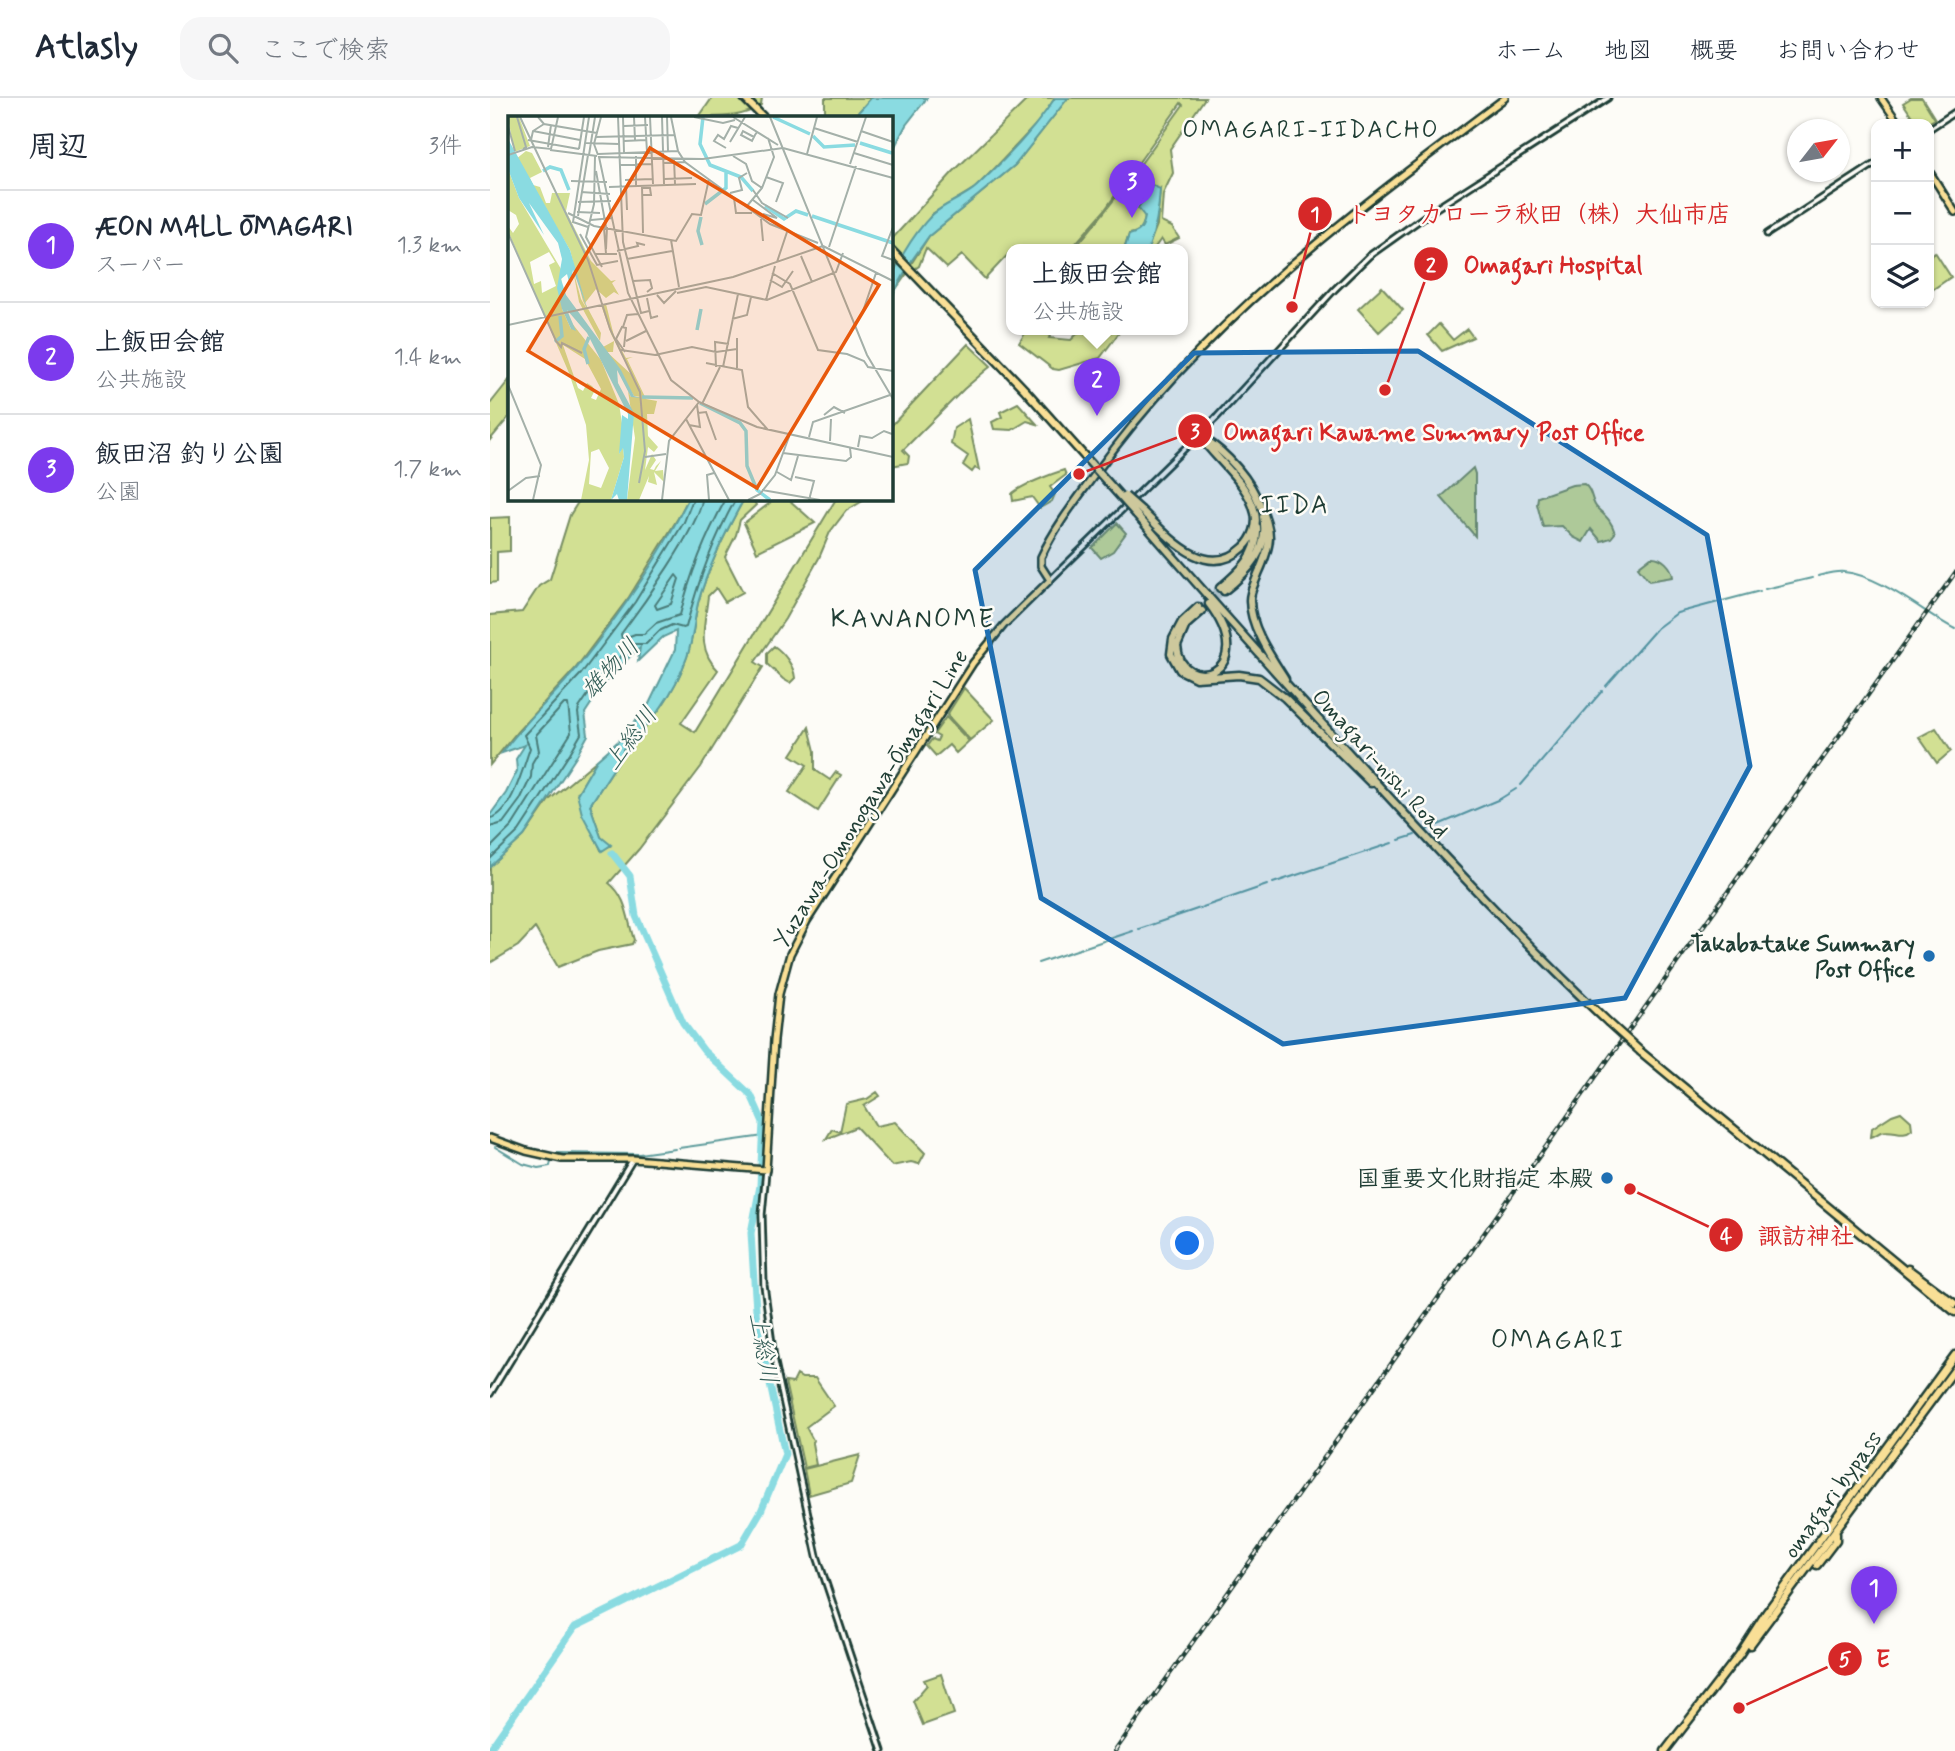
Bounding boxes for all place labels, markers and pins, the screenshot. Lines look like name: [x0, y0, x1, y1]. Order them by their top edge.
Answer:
pin: 3: [1109, 160, 1155, 218]
callout: トヨタカローラ秋田（株）大仙市店: [1298, 191, 1745, 236]
callout: Omagari Hospital: [1414, 242, 1658, 287]
pin: 2: [1074, 358, 1120, 416]
callout: Omagari Kawame Summary Post Office: [1178, 409, 1655, 454]
place label: Takabatake Summary Post Office: [1690, 930, 1916, 986]
marker: Takabatake Summary Post Office: [1921, 948, 1937, 964]
place label: 国重要文化財指定 本殿: [1357, 1165, 1593, 1195]
marker: 国重要文化財指定 本殿: [1599, 1170, 1615, 1186]
callout: 諏訪神社: [1709, 1213, 1868, 1258]
pin: 1: [1851, 1566, 1897, 1624]
callout: E: [1827, 1636, 1904, 1681]

